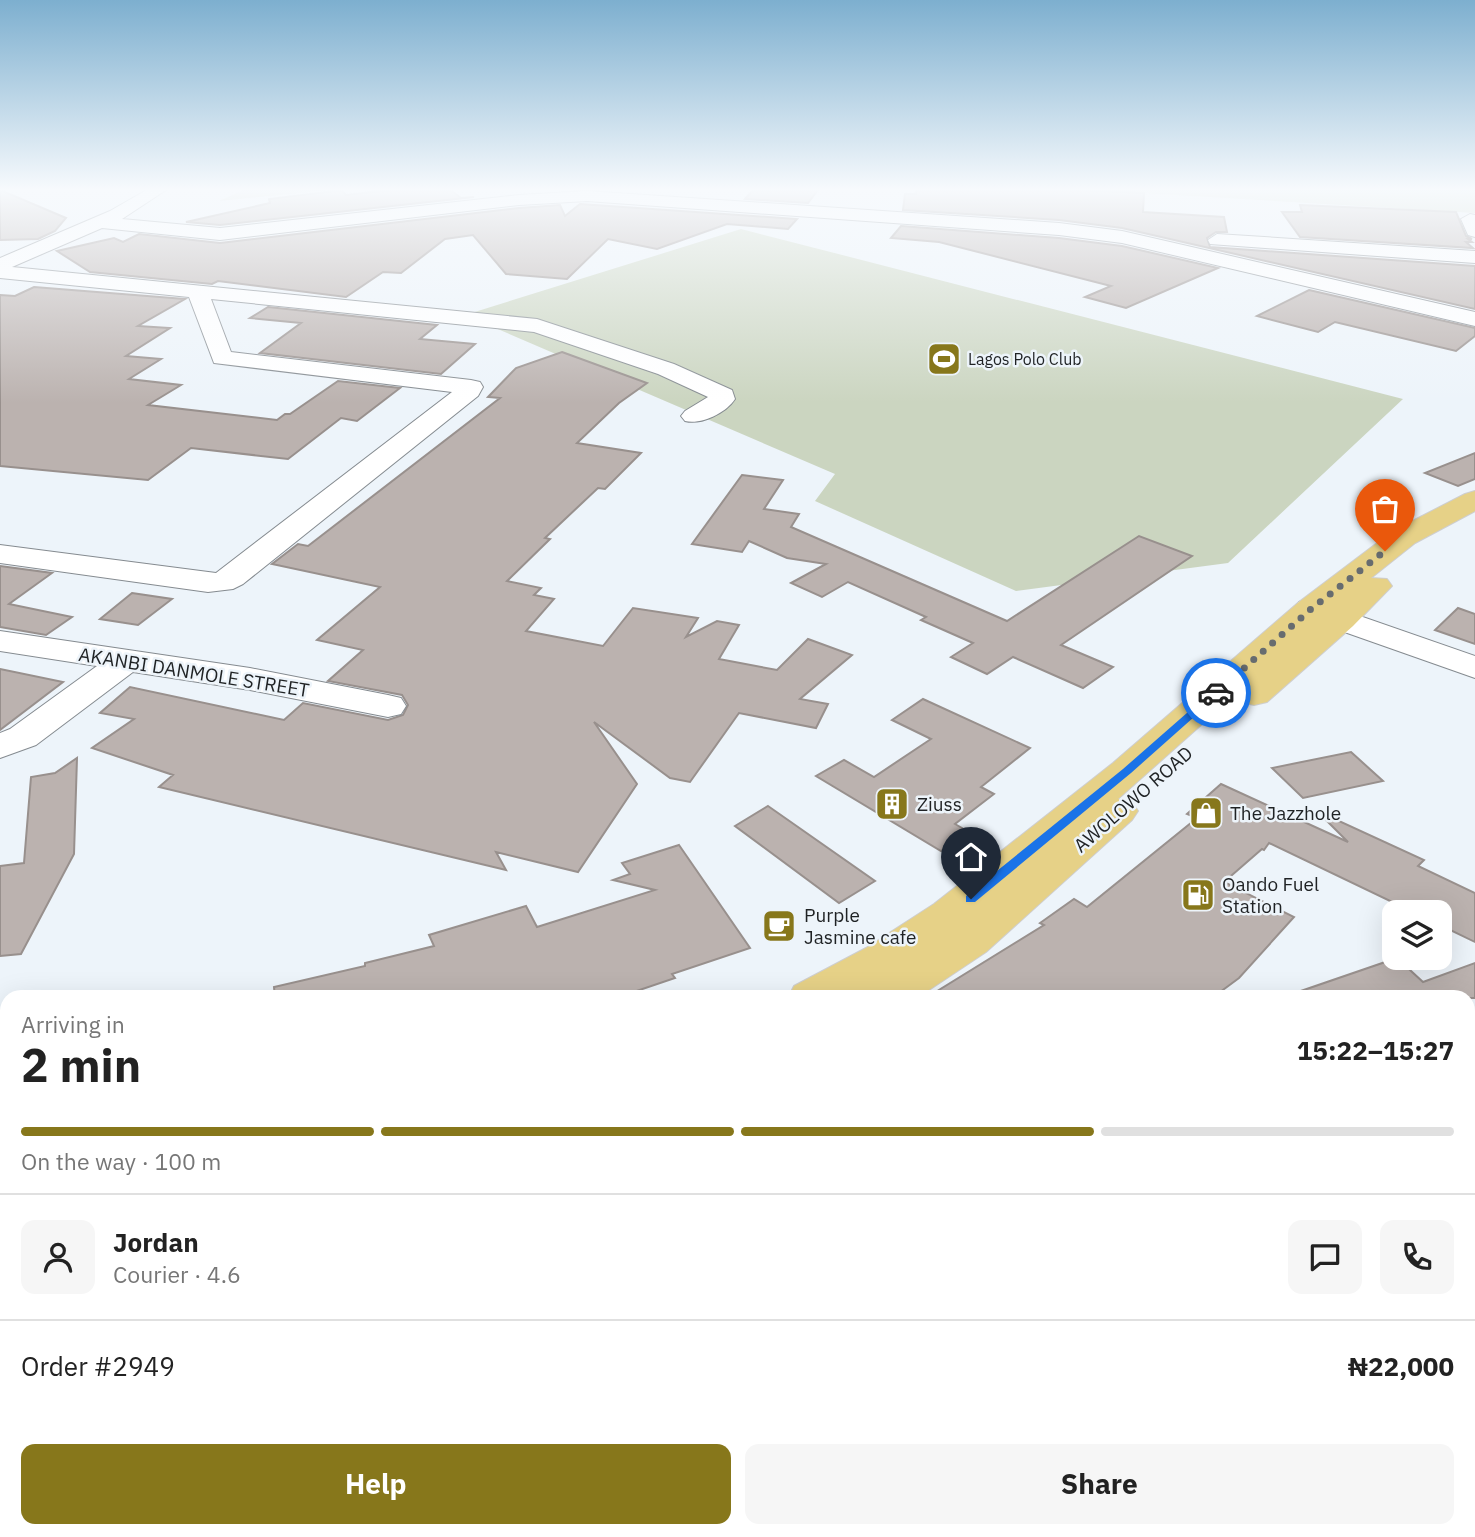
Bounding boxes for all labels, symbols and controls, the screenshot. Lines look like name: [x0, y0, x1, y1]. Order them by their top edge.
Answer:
sports icon: Lagos Polo Club: [925, 340, 963, 378]
place label: Lagos Polo Club: [968, 349, 1082, 369]
pin: [1355, 479, 1415, 551]
icon: bag: [1366, 490, 1404, 528]
street label: AKANBI DANMOLE STREET: [77, 642, 311, 702]
courier: [1181, 658, 1251, 728]
icon: car: [1197, 674, 1235, 712]
street label: AWOLOWO ROAD: [1069, 741, 1197, 857]
building icon: Ziuss: [873, 785, 911, 823]
place label: Ziuss: [917, 792, 962, 816]
shop icon: The Jazzhole: [1187, 794, 1225, 832]
place label: The Jazzhole: [1230, 801, 1341, 825]
pin: [941, 827, 1001, 899]
icon: home: [952, 838, 990, 876]
place label: Oando Fuel Station: [1222, 872, 1319, 918]
fuel station icon: Oando Fuel Station: [1179, 876, 1217, 914]
map controls: [1382, 900, 1452, 970]
button: layers: [1382, 900, 1452, 970]
place label: Purple Jasmine cafe: [804, 903, 916, 949]
cafe icon: Purple Jasmine cafe: [760, 907, 798, 945]
text: Arriving in: [21, 1009, 125, 1039]
text: 15:22–15:27: [1297, 1033, 1454, 1067]
text: 2 min: [21, 1035, 141, 1095]
text: On the way · 100 m: [21, 1146, 221, 1176]
button: person: [21, 1220, 95, 1294]
button: chat: [1288, 1220, 1362, 1294]
button: phone: [1380, 1220, 1454, 1294]
text: Jordan: [113, 1225, 199, 1259]
text: Courier · 4.6: [113, 1259, 241, 1289]
text: Order #2949: [21, 1349, 175, 1383]
text: ₦22,000: [1348, 1349, 1454, 1383]
button: Help: [21, 1444, 731, 1524]
button: Share: [745, 1444, 1454, 1524]

